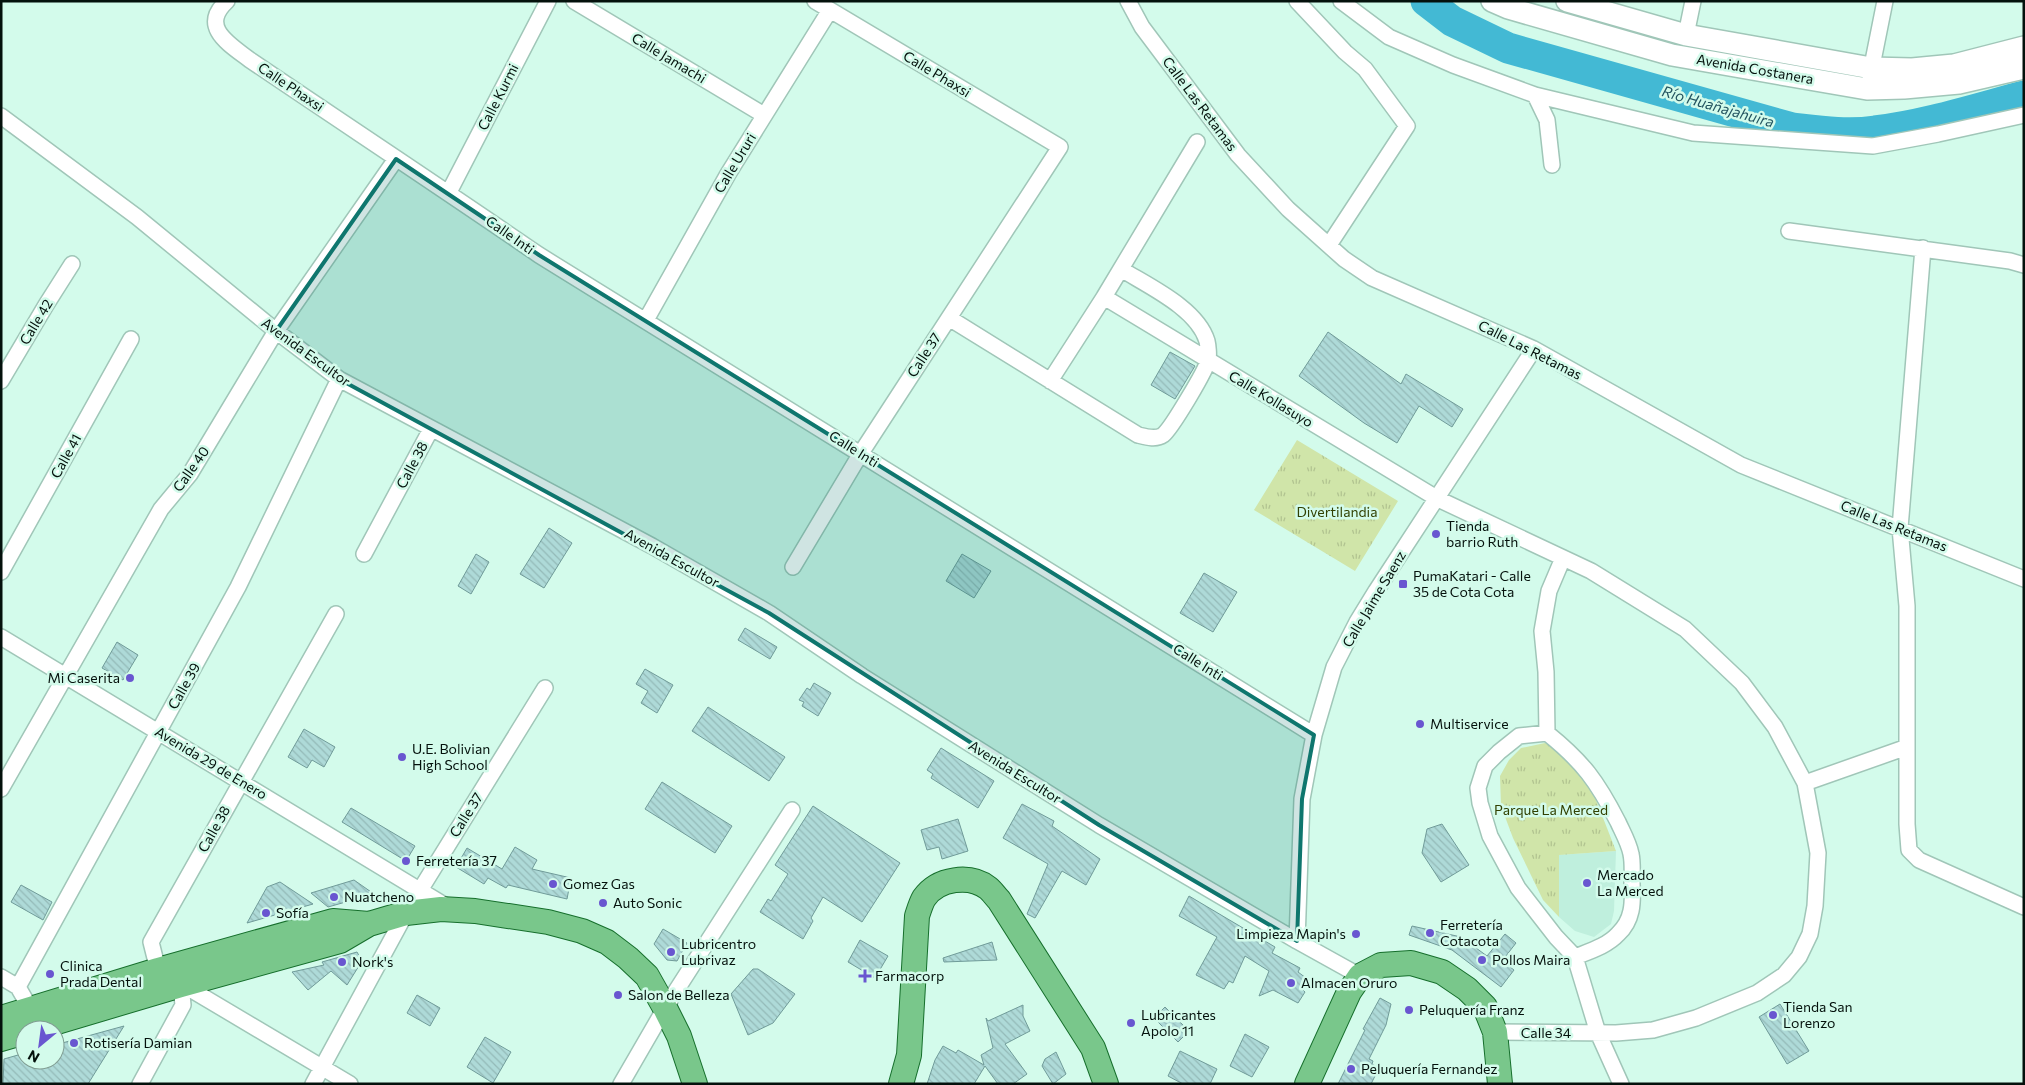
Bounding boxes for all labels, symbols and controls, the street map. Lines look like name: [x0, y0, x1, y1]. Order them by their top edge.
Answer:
street label: Calle Jamachi: [629, 29, 709, 86]
street label: Calle Phaxsi: [900, 47, 974, 100]
street label: Avenida Costanera: [1695, 50, 1815, 87]
street label: Calle Las Retamas: [1159, 53, 1241, 154]
street label: Calle Phaxsi: [255, 58, 327, 115]
street label: Calle Kurmi: [474, 61, 522, 133]
water label: Río Huañajahuira: [1660, 81, 1777, 131]
street label: Calle Ururi: [710, 130, 759, 196]
street label: Calle Inti: [483, 212, 538, 257]
street label: Calle 42: [15, 296, 56, 348]
street label: Avenida Escultor: [259, 314, 354, 390]
street label: Calle Las Retamas: [1476, 316, 1585, 383]
street label: Calle 37: [903, 329, 944, 380]
street label: Calle Kollasuyo: [1226, 367, 1316, 430]
street label: Calle Inti: [826, 427, 882, 470]
street label: Calle 41: [46, 431, 85, 481]
street label: Calle 38: [392, 438, 431, 491]
street label: Calle 40: [169, 443, 212, 495]
street label: Calle Las Retamas: [1838, 496, 1950, 555]
park label: Divertilandia: [1296, 503, 1378, 520]
place label: Tienda barrio Ruth: [1446, 517, 1518, 550]
street label: Avenida Escultor: [622, 525, 723, 591]
marker: Tienda barrio Ruth: [1430, 528, 1442, 540]
street label: Calle Jaime Saenz: [1338, 548, 1409, 650]
place label: PumaKatari - Calle 35 de Cota Cota: [1413, 567, 1531, 600]
marker: PumaKatari - Calle 35 de Cota Cota: [1397, 578, 1409, 590]
street label: Calle Inti: [1170, 640, 1226, 683]
street label: Calle 39: [164, 660, 203, 712]
place label: Mi Caserita: [47, 669, 120, 686]
marker: Mi Caserita: [124, 672, 136, 684]
place label: Multiservice: [1430, 715, 1509, 732]
marker: Multiservice: [1414, 718, 1426, 730]
street label: Avenida 29 de Enero: [152, 722, 270, 803]
street label: Avenida Escultor: [966, 736, 1065, 807]
place label: U.E. Bolivian High School: [412, 740, 490, 773]
marker: U.E. Bolivian High School: [396, 751, 408, 763]
street label: Calle 37: [445, 789, 486, 840]
park label: Parque La Merced: [1494, 801, 1608, 818]
street label: Calle 38: [194, 803, 233, 855]
place label: Ferretería 37: [416, 852, 497, 869]
marker: Ferretería 37: [400, 855, 412, 867]
place label: Mercado La Merced: [1597, 866, 1664, 899]
place label: Gomez Gas: [563, 875, 635, 892]
marker: Mercado La Merced: [1581, 877, 1593, 889]
marker: Gomez Gas: [547, 878, 559, 890]
place label: Nuatcheno: [344, 888, 414, 905]
marker: Nuatcheno: [328, 891, 340, 903]
place label: Auto Sonic: [613, 894, 682, 911]
marker: Auto Sonic: [597, 897, 609, 909]
place label: Sofía: [276, 904, 309, 921]
marker: Sofía: [260, 907, 272, 919]
place label: Ferretería Cotacota: [1440, 916, 1503, 949]
place label: Limpieza Mapin's: [1236, 925, 1346, 942]
marker: Ferretería Cotacota: [1424, 927, 1436, 939]
marker: Limpieza Mapin's: [1350, 928, 1362, 940]
place label: Lubricentro Lubrivaz: [681, 935, 756, 968]
marker: Lubricentro Lubrivaz: [665, 946, 677, 958]
place label: Pollos Maira: [1492, 951, 1570, 968]
place label: Nork's: [352, 953, 393, 970]
marker: Pollos Maira: [1476, 954, 1488, 966]
marker: Nork's: [336, 956, 348, 968]
place label: Clinica Prada Dental: [60, 957, 142, 990]
place label: Farmacorp: [875, 967, 944, 984]
marker: Clinica Prada Dental: [44, 968, 56, 980]
marker: Farmacorp: [859, 970, 871, 982]
place label: Almacen Oruro: [1301, 974, 1397, 991]
marker: Almacen Oruro: [1285, 977, 1297, 989]
place label: Salon de Belleza: [628, 986, 730, 1003]
marker: Salon de Belleza: [612, 989, 624, 1001]
place label: Tienda San Lorenzo: [1783, 998, 1853, 1031]
place label: Peluquería Franz: [1419, 1001, 1525, 1018]
marker: Peluquería Franz: [1403, 1004, 1415, 1016]
place label: Lubricantes Apolo 11: [1141, 1006, 1216, 1039]
marker: Tienda San Lorenzo: [1767, 1009, 1779, 1021]
marker: Lubricantes Apolo 11: [1125, 1017, 1137, 1029]
north arrow: [15, 1020, 65, 1070]
street label: Calle 34: [1521, 1024, 1572, 1041]
place label: Rotisería Damian: [84, 1034, 192, 1051]
marker: Rotisería Damian: [68, 1037, 80, 1049]
text: N: [25, 1047, 42, 1067]
place label: Peluquería Fernandez: [1361, 1060, 1497, 1077]
marker: Peluquería Fernandez: [1345, 1063, 1357, 1075]

